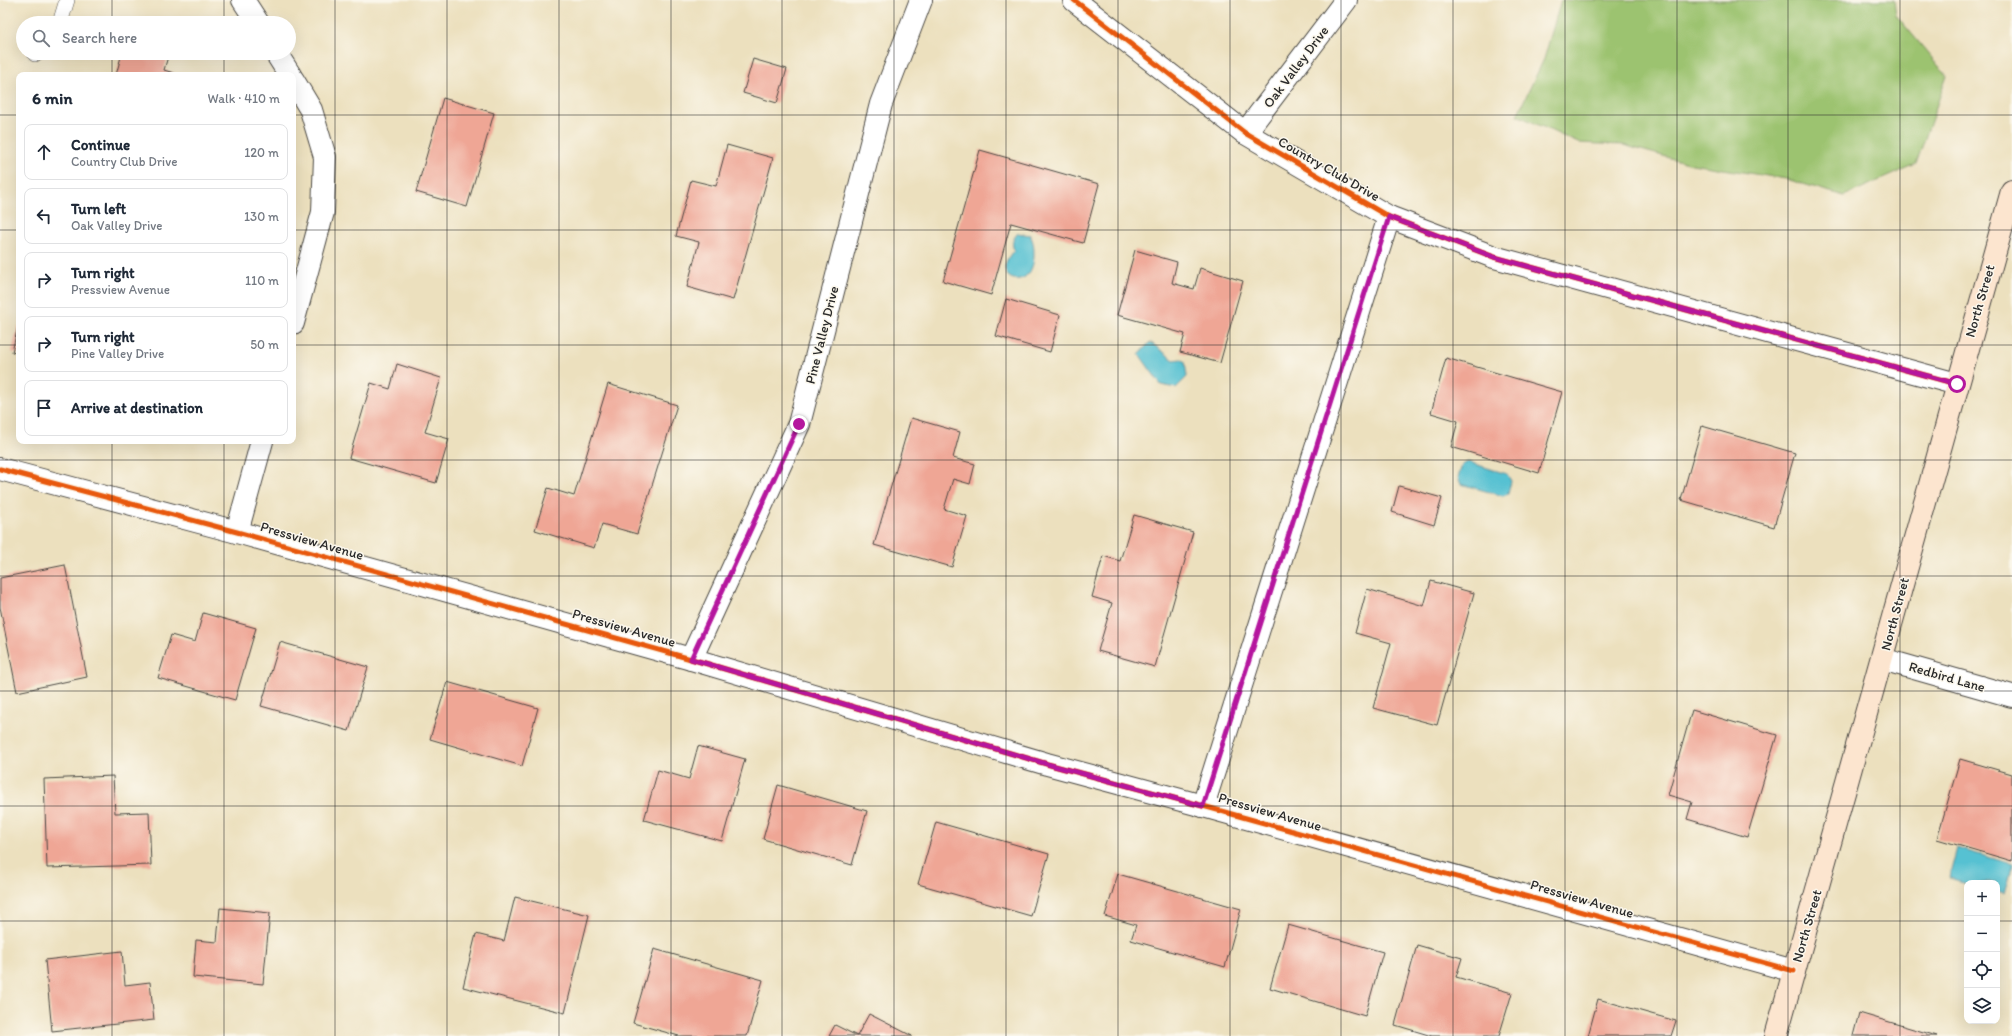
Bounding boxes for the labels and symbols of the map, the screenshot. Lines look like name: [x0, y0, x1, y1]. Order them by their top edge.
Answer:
street label: Oak Valley Drive: [1260, 22, 1333, 111]
street label: Country Club Drive: [1275, 133, 1383, 205]
street label: North Street: [1961, 263, 1999, 339]
street label: Pine Valley Drive: [802, 284, 842, 386]
route start: [1948, 375, 1966, 393]
route end: [790, 415, 808, 433]
street label: Pressview Avenue: [258, 518, 366, 564]
street label: North Street: [1877, 576, 1913, 652]
street label: Pressview Avenue: [570, 605, 678, 651]
street label: Redbird Lane: [1907, 658, 1987, 696]
street label: Pressview Avenue: [1216, 789, 1324, 835]
street label: Pressview Avenue: [1528, 876, 1636, 922]
street label: North Street: [1788, 888, 1826, 964]

